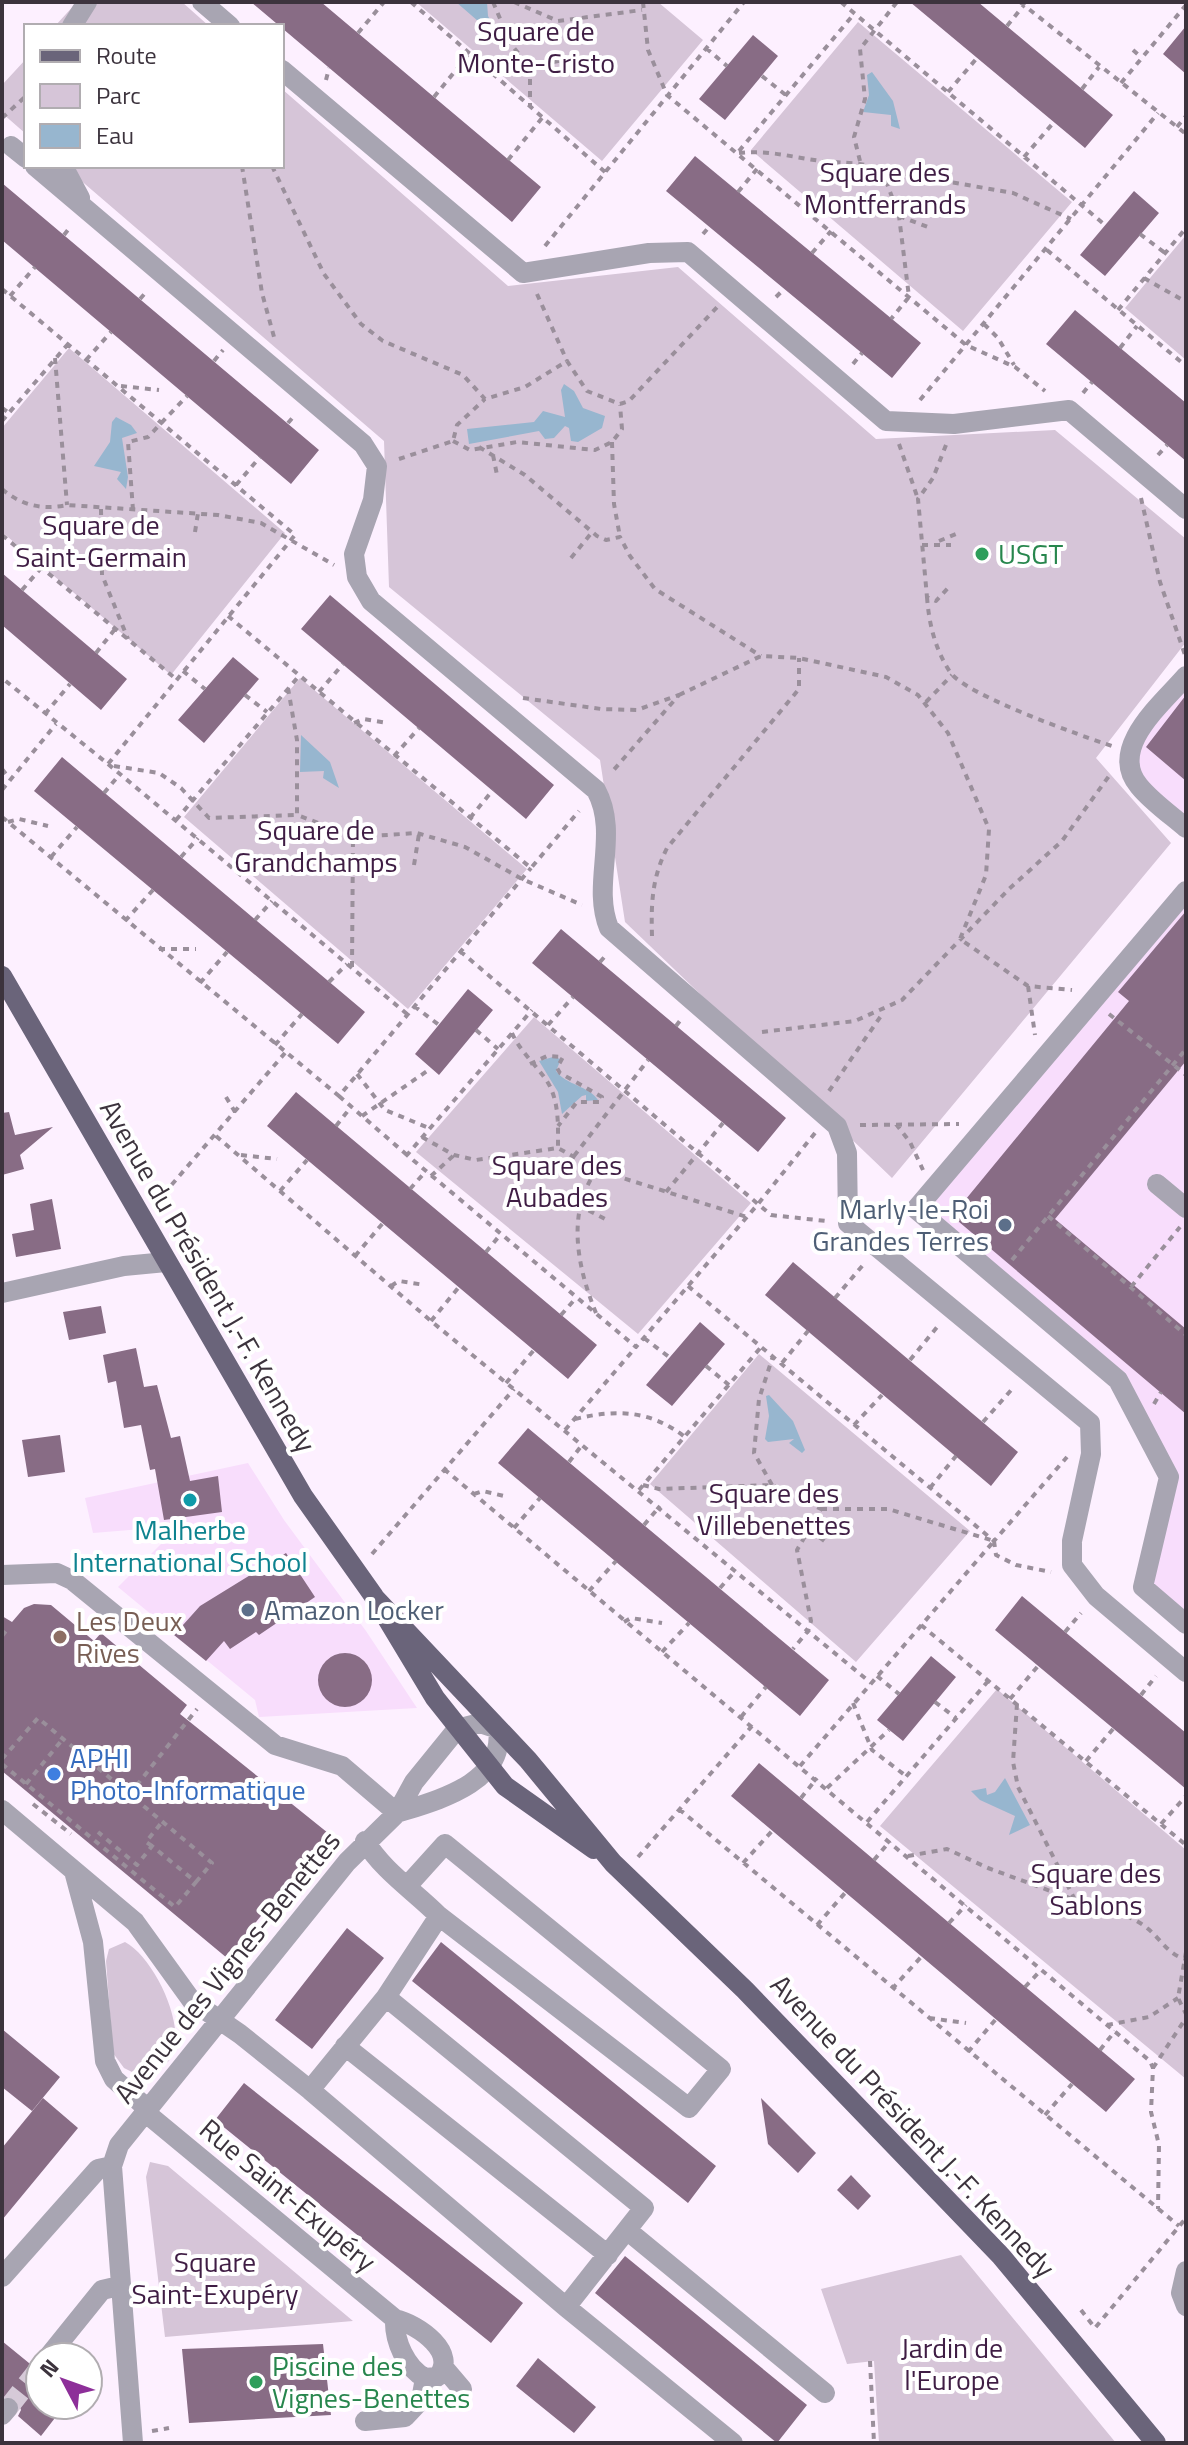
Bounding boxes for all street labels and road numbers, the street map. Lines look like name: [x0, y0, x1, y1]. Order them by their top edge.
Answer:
street label: Avenue du Président J.-F. Kennedy: [89, 1091, 327, 1460]
street label: Avenue des Vignes-Benettes: [103, 1821, 350, 2112]
street label: Avenue du Président J.-F. Kennedy: [761, 1964, 1066, 2287]
street label: Rue Saint-Exupéry: [191, 2108, 386, 2282]

